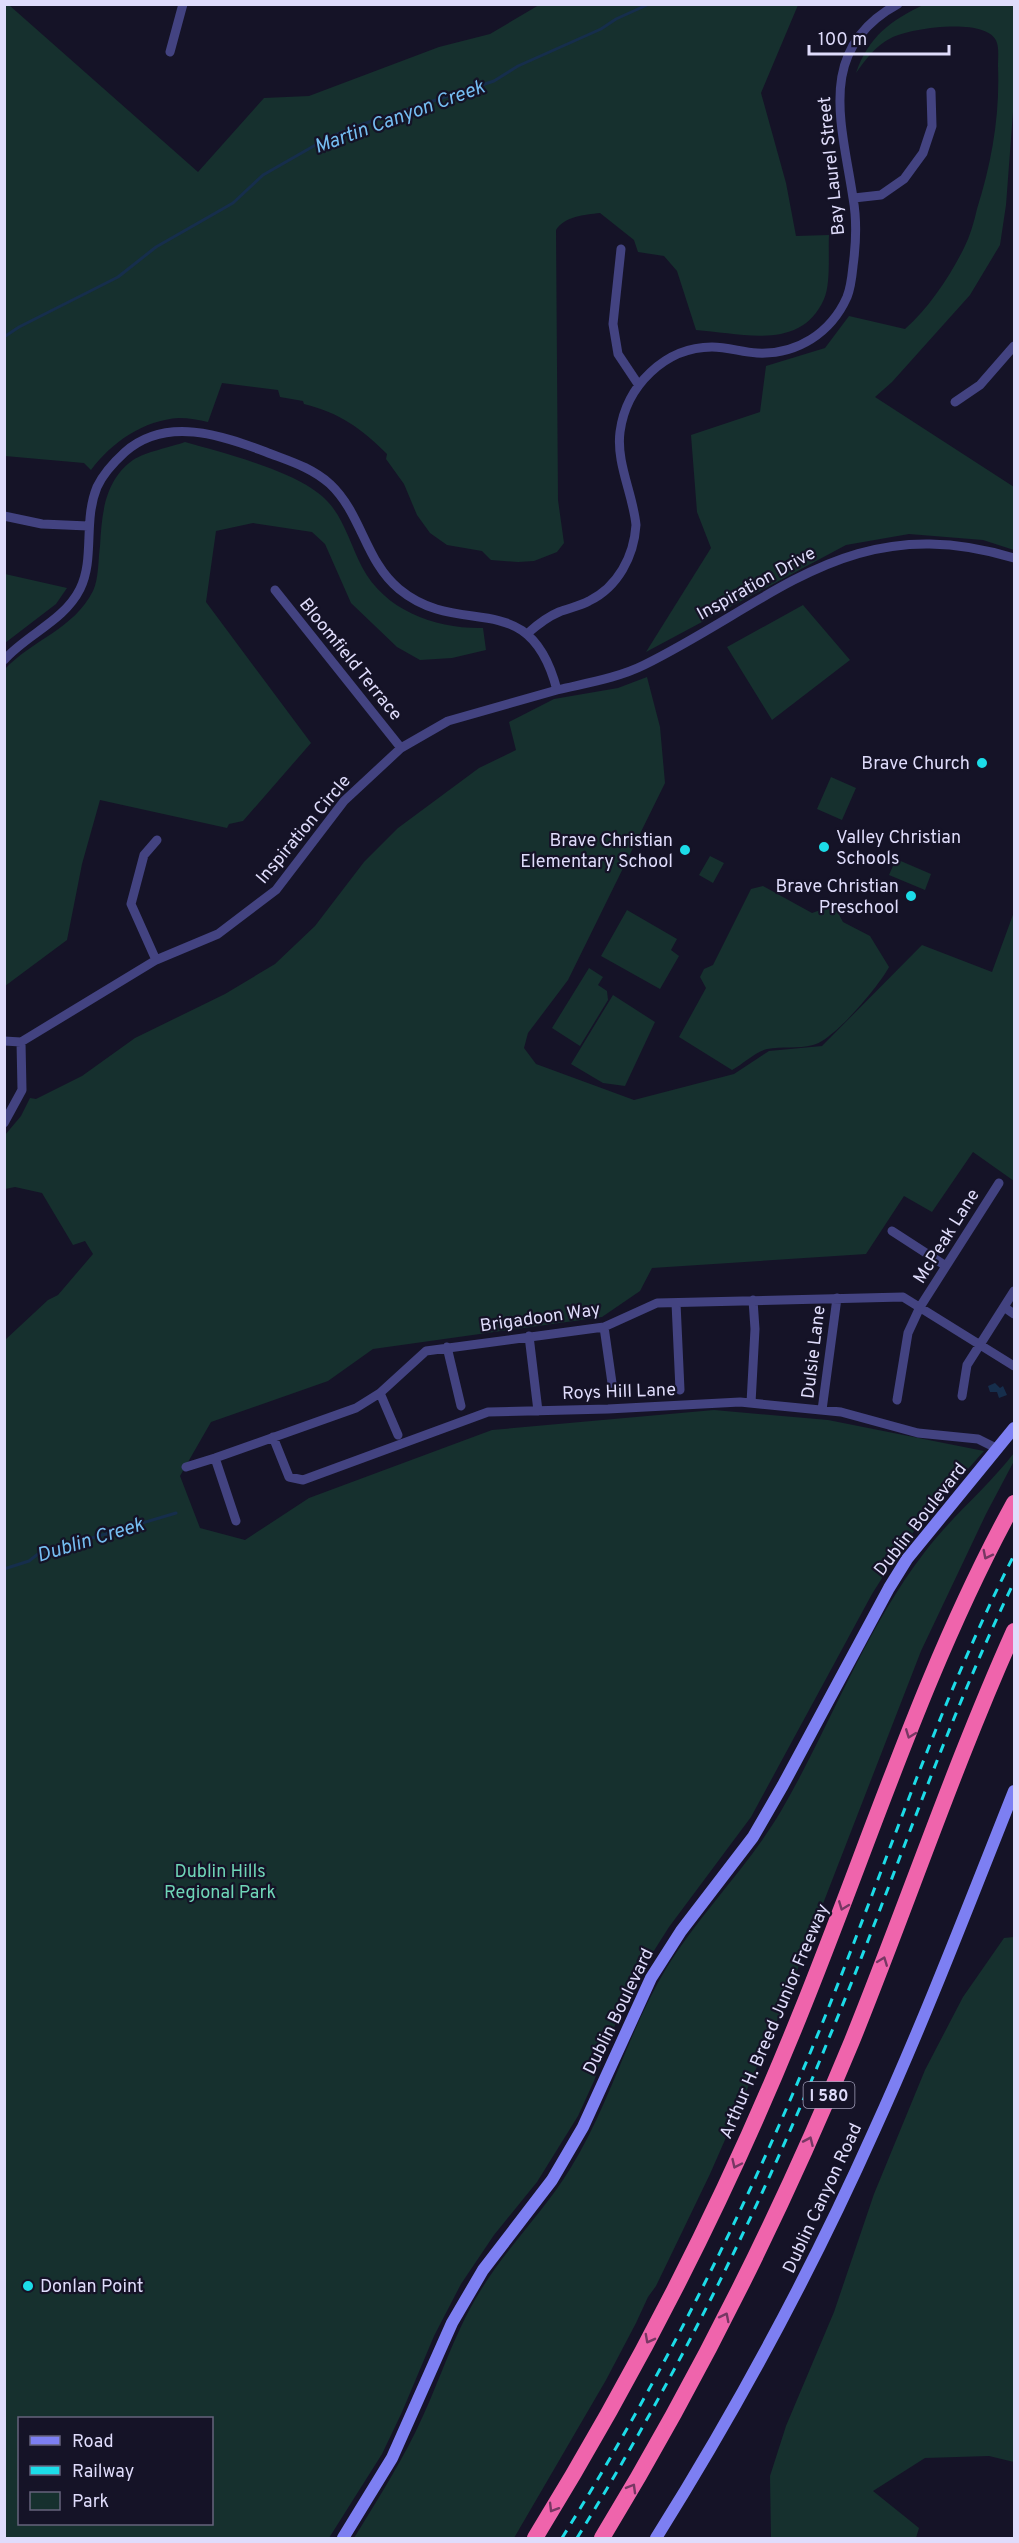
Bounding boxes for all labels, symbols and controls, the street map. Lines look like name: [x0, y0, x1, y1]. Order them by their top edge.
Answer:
scale bar: [809, 18, 948, 56]
text: 100 m: [818, 29, 867, 52]
water label: Martin Canyon Creek: [311, 75, 489, 161]
street label: Bay Laurel Street: [814, 95, 851, 237]
street label: Inspiration Drive: [693, 542, 820, 626]
street label: Bloomfield Terrace: [293, 594, 406, 726]
place label: Brave Church: [861, 753, 970, 776]
marker: Brave Church: [975, 756, 989, 770]
street label: Inspiration Circle: [252, 771, 357, 889]
place label: Valley Christian Schools: [836, 827, 961, 871]
place label: Brave Christian Elementary School: [520, 830, 673, 874]
marker: Valley Christian Schools: [817, 840, 831, 854]
marker: Brave Christian Elementary School: [678, 843, 692, 857]
place label: Brave Christian Preschool: [775, 876, 899, 920]
marker: Brave Christian Preschool: [904, 889, 918, 903]
street label: McPeak Lane: [909, 1185, 986, 1289]
street label: Brigadoon Way: [479, 1299, 602, 1338]
street label: Dulsie Lane: [797, 1304, 832, 1400]
street label: Roys Hill Lane: [562, 1379, 676, 1406]
street label: Dublin Boulevard: [870, 1459, 973, 1581]
water label: Dublin Creek: [34, 1512, 148, 1570]
one-way arrow: [983, 1548, 995, 1559]
one-way arrow: [905, 1727, 917, 1738]
park label: Dublin Hills Regional Park: [164, 1861, 276, 1905]
street label: Arthur H. Breed Junior Freeway: [715, 1900, 836, 2143]
one-way arrow: [838, 1900, 850, 1911]
street label: Dublin Boulevard: [579, 1945, 660, 2079]
one-way arrow: [876, 1956, 888, 1967]
road number: I 580: [804, 2082, 854, 2108]
street label: Dublin Canyon Road: [778, 2120, 868, 2277]
one-way arrow: [802, 2137, 814, 2148]
one-way arrow: [731, 2158, 743, 2169]
place label: Donlan Point: [40, 2276, 144, 2299]
marker: Donlan Point: [21, 2279, 35, 2293]
one-way arrow: [718, 2313, 730, 2324]
one-way arrow: [645, 2333, 656, 2343]
legend: [18, 2417, 213, 2525]
text: Road: [72, 2431, 114, 2454]
text: Railway: [72, 2461, 134, 2484]
one-way arrow: [624, 2484, 636, 2494]
text: Park: [72, 2491, 109, 2514]
one-way arrow: [549, 2502, 560, 2512]

